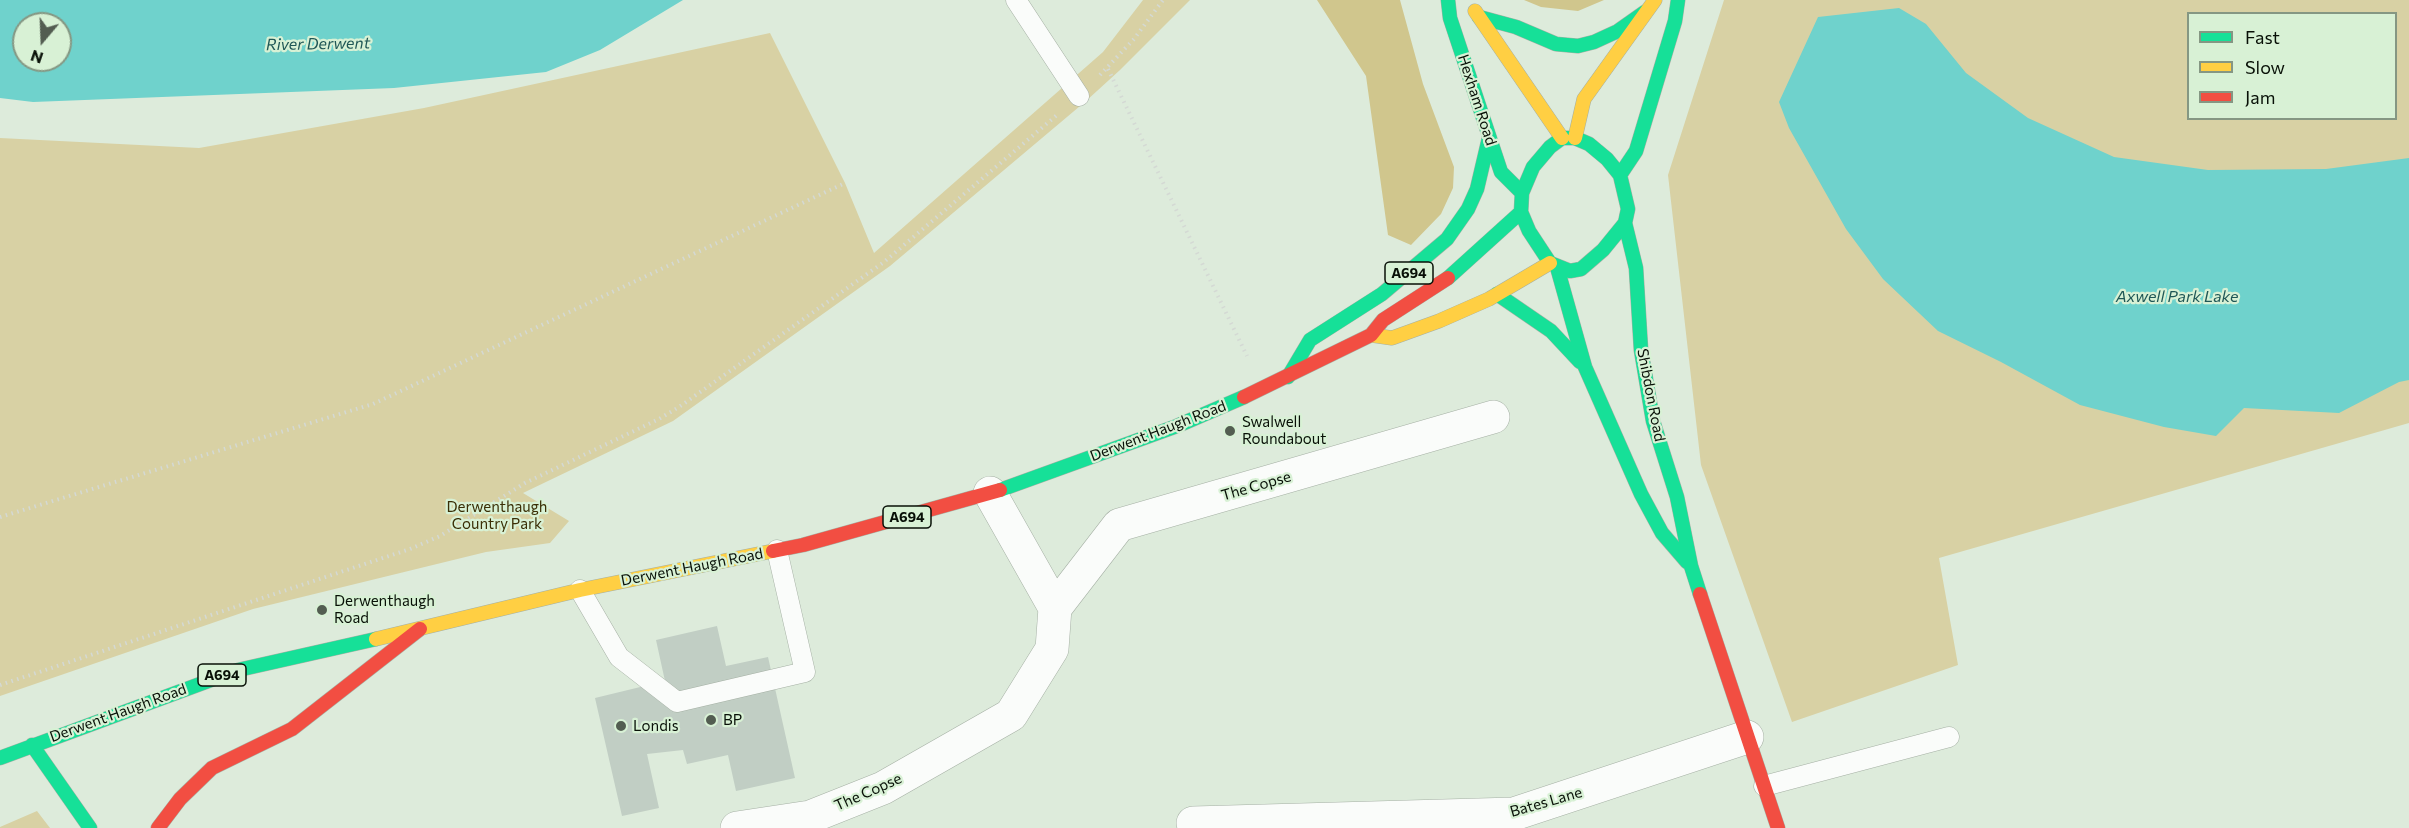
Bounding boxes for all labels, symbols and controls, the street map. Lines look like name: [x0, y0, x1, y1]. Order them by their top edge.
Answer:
north arrow: [12, 12, 72, 72]
legend: [2187, 12, 2397, 120]
text: Fast: [2245, 26, 2280, 48]
water label: River Derwent: [266, 33, 370, 55]
text: N: [28, 47, 45, 69]
street label: Hexham Road: [1454, 52, 1500, 148]
text: Slow: [2245, 56, 2285, 78]
text: Jam: [2245, 86, 2275, 108]
road number: A694: [1385, 262, 1433, 284]
water label: Axwell Park Lake: [2116, 287, 2238, 307]
street label: Shibdon Road: [1633, 347, 1669, 443]
street label: Derwent Haugh Road: [1087, 397, 1229, 465]
place label: Swalwell Roundabout: [1242, 413, 1326, 448]
marker: Swalwell Roundabout: [1223, 424, 1237, 438]
street label: The Copse: [1219, 467, 1293, 505]
park label: Derwenthaugh Country Park: [447, 498, 547, 533]
road number: A694: [883, 506, 931, 528]
street label: Derwent Haugh Road: [619, 544, 765, 590]
place label: Derwenthaugh Road: [334, 592, 435, 627]
marker: Derwenthaugh Road: [315, 603, 329, 617]
road number: A694: [198, 664, 246, 686]
street label: Derwent Haugh Road: [47, 680, 189, 746]
place label: BP: [723, 711, 742, 729]
marker: BP: [704, 713, 718, 727]
place label: Londis: [633, 717, 678, 735]
marker: Londis: [614, 719, 628, 733]
street label: The Copse: [832, 769, 904, 815]
street label: Bates Lane: [1508, 783, 1584, 821]

